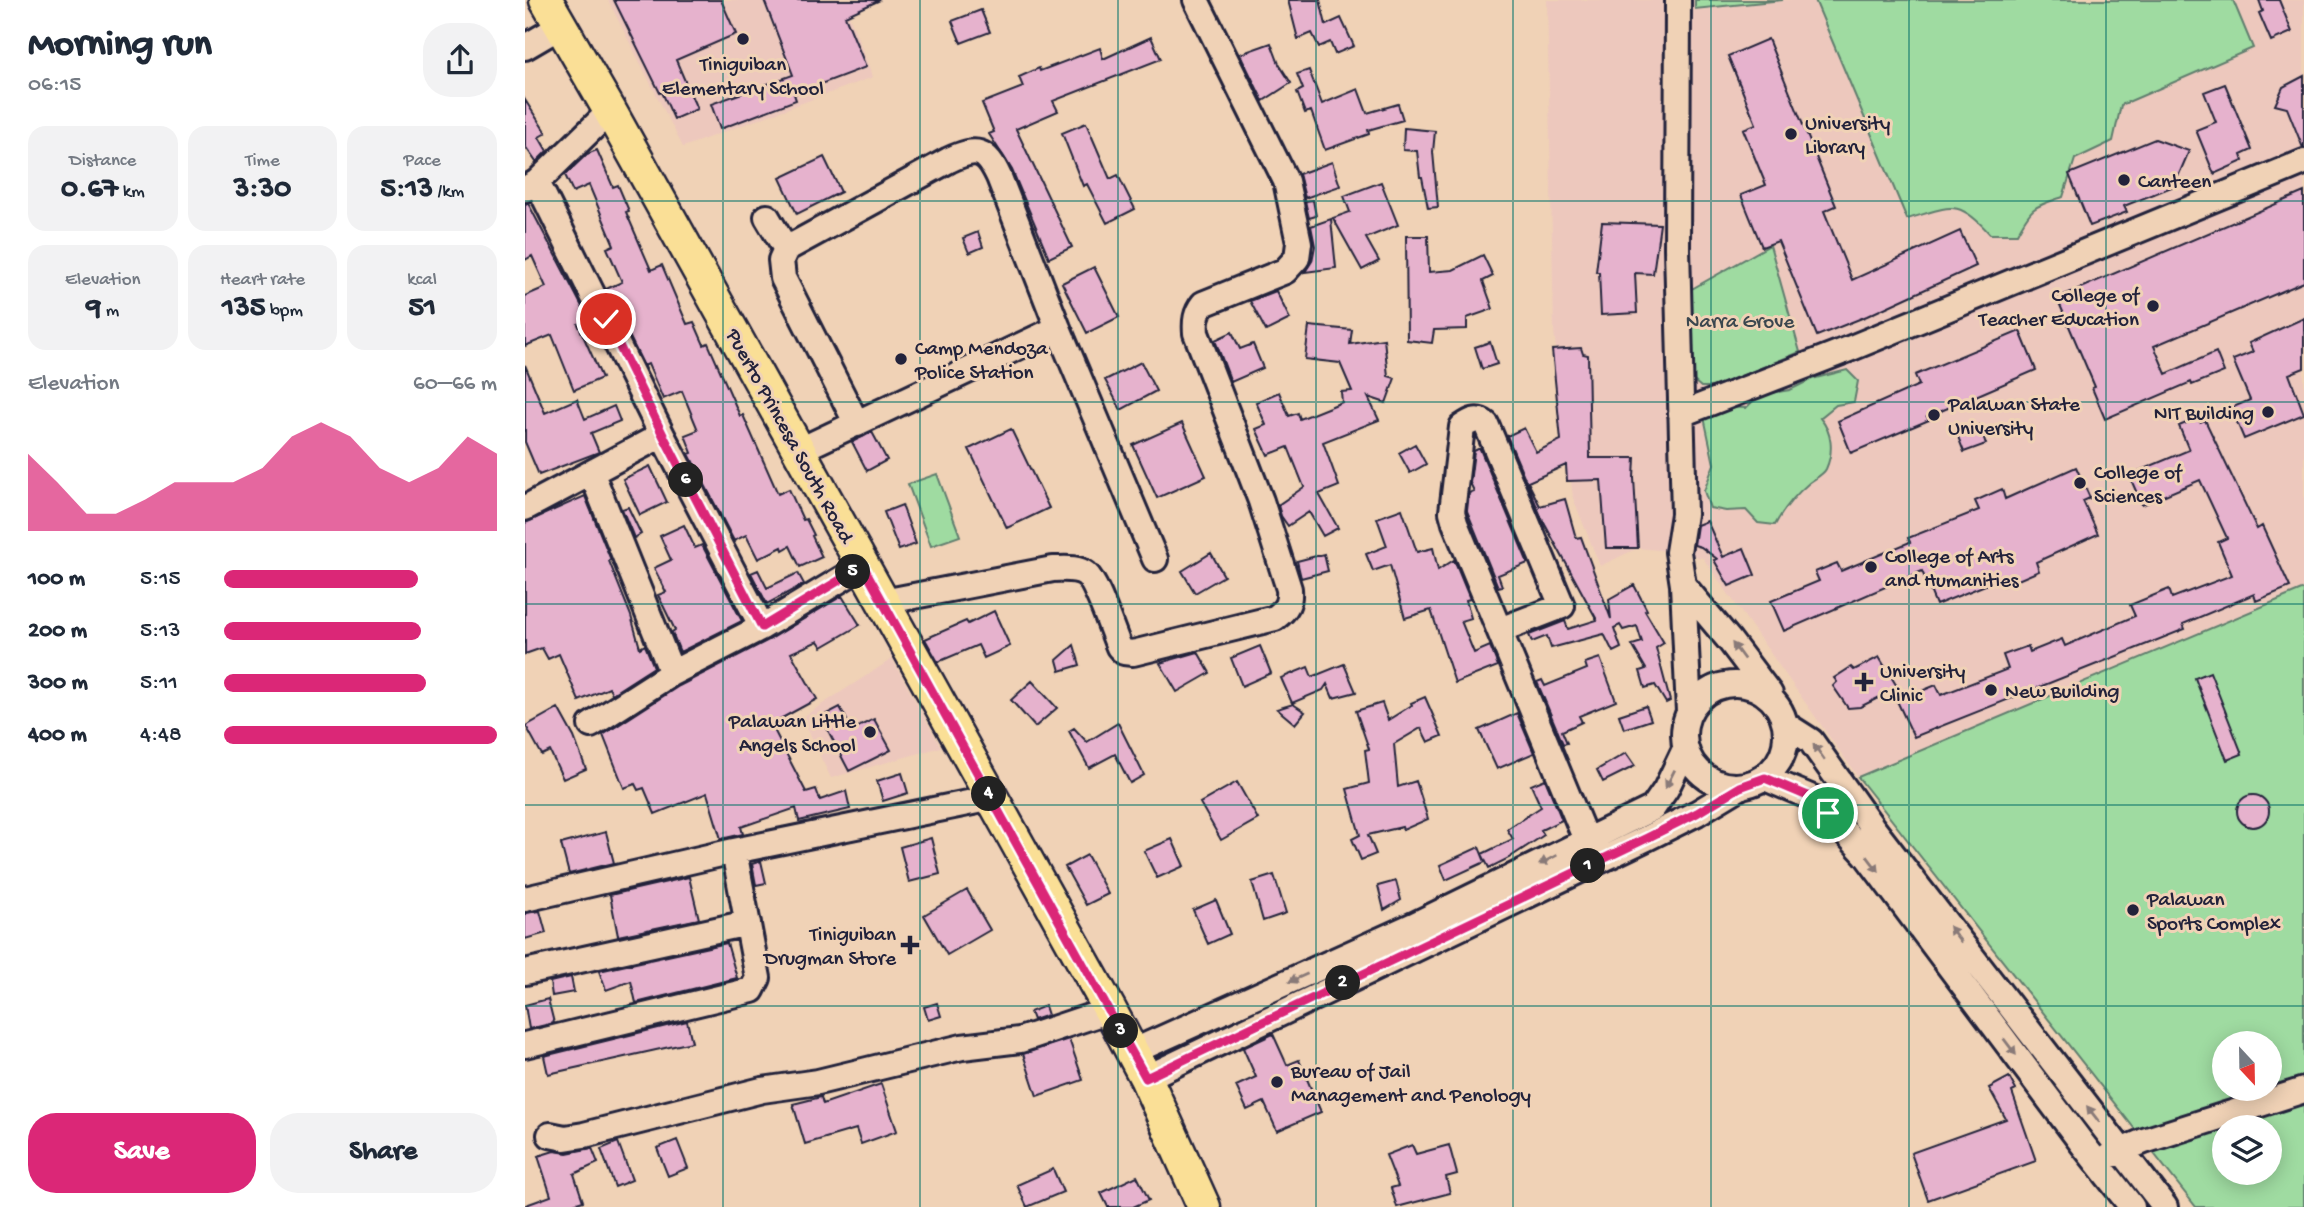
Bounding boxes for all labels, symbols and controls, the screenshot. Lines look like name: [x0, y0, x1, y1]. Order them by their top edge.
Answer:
button: share: [423, 23, 497, 97]
text: Morning run: [28, 24, 212, 68]
marker: Tiniguiban Elementary School: [735, 31, 751, 47]
place label: Tiniguiban Elementary School: [662, 54, 824, 103]
text: 06:15: [28, 72, 81, 99]
place label: University Library: [1805, 113, 1890, 162]
marker: University Library: [1783, 126, 1799, 142]
text: Distance: [69, 150, 136, 173]
text: Time: [245, 150, 280, 173]
text: Pace: [404, 150, 441, 173]
place label: Canteen: [2138, 171, 2211, 196]
marker: Canteen: [2116, 172, 2132, 188]
text: 0.67: [61, 173, 118, 208]
text: 3:30: [234, 173, 291, 208]
text: 5:13: [380, 173, 433, 208]
text: km: [118, 181, 145, 204]
text: /km: [433, 181, 464, 204]
text: Elevation: [65, 269, 141, 292]
text: Heart rate: [220, 269, 305, 292]
text: kcal: [407, 269, 437, 292]
place label: College of Teacher Education: [1978, 285, 2141, 334]
pin: [576, 289, 636, 349]
text: 9: [86, 292, 101, 327]
text: 135: [222, 292, 266, 327]
text: 51: [408, 292, 436, 327]
marker: College of Teacher Education: [2145, 298, 2161, 314]
text: m: [101, 300, 119, 323]
text: bpm: [266, 300, 303, 323]
icon: check: [587, 300, 625, 338]
park label: Narra Grove: [1686, 311, 1795, 336]
street label: Puerto Princesa South Road: [718, 324, 858, 550]
place label: Camp Mendoza Police Station: [914, 338, 1049, 387]
marker: Camp Mendoza Police Station: [893, 351, 909, 367]
text: Elevation: [28, 371, 119, 398]
text: 60–66 m: [413, 371, 497, 398]
place label: Palawan State University: [1947, 394, 2081, 443]
place label: NIT Building: [2154, 403, 2254, 428]
marker: NIT Building: [2260, 404, 2276, 420]
marker: Palawan State University: [1926, 407, 1942, 423]
pin: 6: [669, 462, 703, 498]
place label: College of Sciences: [2094, 462, 2183, 511]
text: 6: [681, 468, 690, 491]
marker: College of Sciences: [2072, 475, 2088, 491]
place label: College of Arts and Humanities: [1885, 546, 2020, 595]
pin: 5: [835, 554, 871, 590]
marker: College of Arts and Humanities: [1863, 559, 1879, 575]
text: 5: [848, 560, 858, 583]
text: 100 m: [28, 566, 85, 593]
text: 5:15: [140, 566, 181, 593]
text: 200 m: [28, 618, 87, 645]
text: 5:13: [140, 618, 181, 645]
one-way arrow: [1731, 642, 1745, 661]
place label: University Clinic: [1880, 661, 1965, 710]
text: 300 m: [28, 670, 88, 697]
text: 5:11: [140, 670, 178, 697]
marker: University Clinic: [1854, 672, 1874, 692]
place label: New Building: [2005, 681, 2119, 706]
marker: New Building: [1983, 682, 1999, 698]
place label: Palawan Little Angels School: [728, 711, 857, 760]
text: 400 m: [28, 722, 87, 749]
text: 4:48: [140, 722, 182, 749]
marker: Palawan Little Angels School: [862, 724, 878, 740]
one-way arrow: [1812, 743, 1826, 761]
one-way arrow: [1665, 769, 1676, 789]
pin: 4: [972, 776, 1007, 812]
text: 4: [984, 782, 993, 805]
pin: [1798, 783, 1858, 843]
icon: arrive: [1809, 794, 1847, 832]
pin: 1: [1571, 848, 1605, 884]
text: 1: [1584, 854, 1591, 877]
one-way arrow: [1538, 855, 1558, 866]
one-way arrow: [1866, 855, 1880, 873]
place label: Palawan Sports Complex: [2146, 889, 2281, 938]
marker: Palawan Sports Complex: [2125, 902, 2141, 918]
place label: Tiniguiban Drugman Store: [762, 924, 897, 973]
one-way arrow: [1948, 925, 1962, 943]
marker: Tiniguiban Drugman Store: [902, 937, 918, 953]
pin: 2: [1325, 965, 1361, 1000]
text: 2: [1338, 971, 1347, 994]
one-way arrow: [1288, 972, 1308, 984]
pin: 3: [1103, 1014, 1139, 1048]
text: 3: [1116, 1019, 1125, 1042]
north arrow: [2212, 1031, 2282, 1101]
map controls: [2212, 1031, 2282, 1185]
one-way arrow: [2002, 1037, 2017, 1055]
place label: Bureau of Jail Management and Penology: [1290, 1061, 1531, 1110]
marker: Bureau of Jail Management and Penology: [1269, 1074, 1285, 1090]
one-way arrow: [2087, 1105, 2101, 1123]
button: Save: [28, 1113, 256, 1193]
button: Share: [270, 1113, 497, 1193]
button: layers: [2212, 1115, 2282, 1185]

